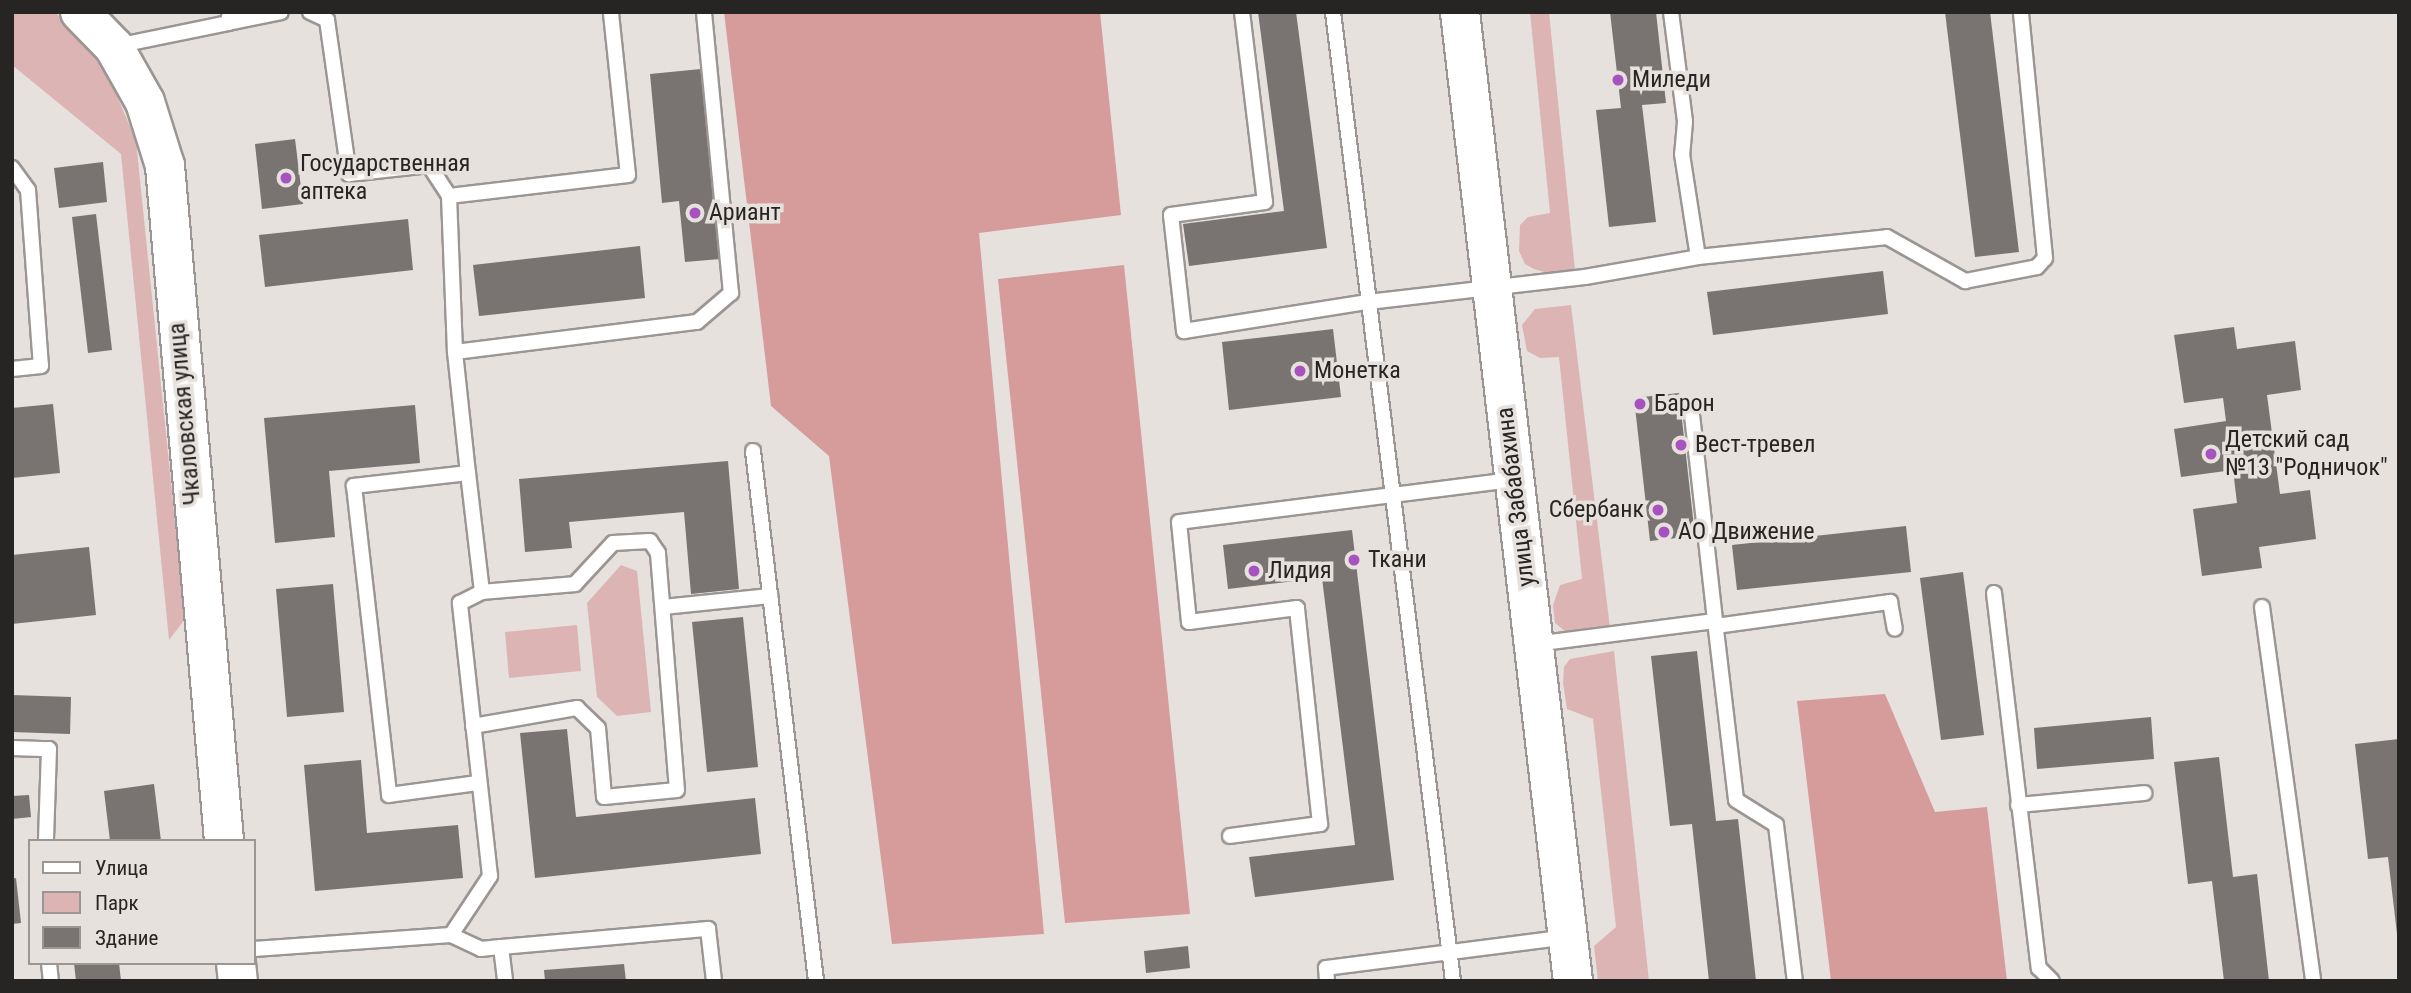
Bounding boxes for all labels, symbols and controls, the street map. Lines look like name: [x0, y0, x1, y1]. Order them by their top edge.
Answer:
place label: Миледи: [1632, 66, 1711, 94]
marker: Миледи: [1610, 72, 1626, 88]
place label: Государственная аптека: [300, 150, 470, 206]
marker: Государственная аптека: [278, 170, 294, 186]
place label: Ариант: [709, 199, 781, 227]
marker: Ариант: [687, 205, 703, 221]
street label: Чкаловская улица: [163, 322, 207, 506]
place label: Монетка: [1314, 357, 1401, 385]
marker: Монетка: [1292, 363, 1308, 379]
place label: Барон: [1654, 390, 1715, 418]
marker: Барон: [1632, 396, 1648, 412]
street label: улица Забабахина: [1491, 406, 1541, 588]
place label: Детский сад №13 "Родничок": [2225, 426, 2388, 482]
place label: Вест-тревел: [1695, 431, 1815, 459]
marker: Вест-тревел: [1673, 437, 1689, 453]
marker: Детский сад №13 "Родничок": [2203, 446, 2219, 462]
place label: Сбербанк: [1549, 496, 1644, 524]
marker: Сбербанк: [1650, 502, 1666, 518]
place label: АО Движение: [1678, 518, 1814, 546]
marker: АО Движение: [1656, 524, 1672, 540]
place label: Ткани: [1368, 546, 1427, 574]
marker: Ткани: [1346, 552, 1362, 568]
place label: Лидия: [1268, 557, 1332, 585]
marker: Лидия: [1246, 563, 1262, 579]
legend: [28, 839, 256, 965]
text: Улица: [95, 856, 148, 880]
text: Парк: [95, 891, 139, 915]
text: Здание: [95, 926, 158, 950]

